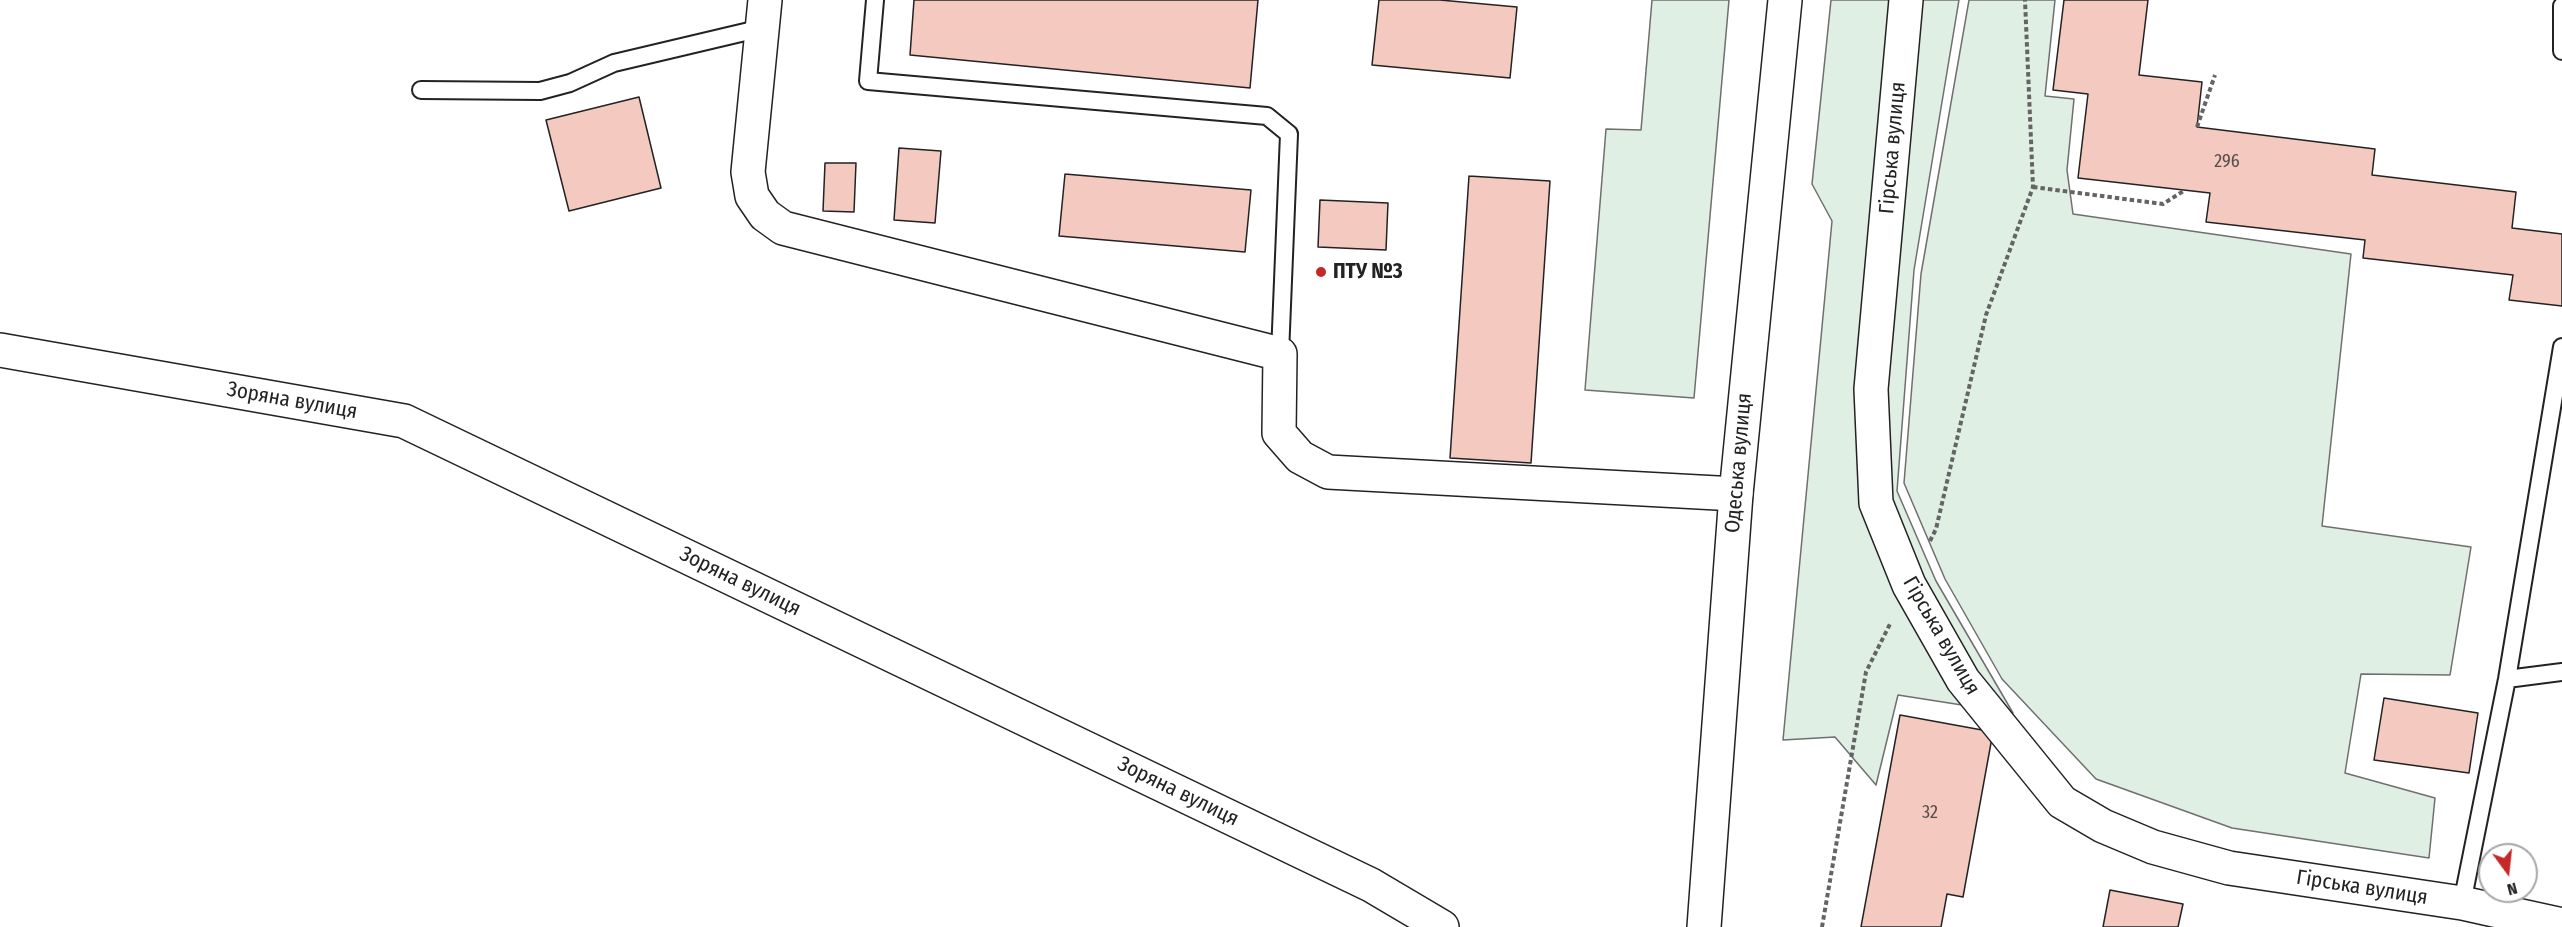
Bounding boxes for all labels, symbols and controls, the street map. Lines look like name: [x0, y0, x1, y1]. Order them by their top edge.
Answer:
street label: Гірська вулиця: [1875, 81, 1911, 215]
house number: 296: [2214, 151, 2240, 173]
place label: ПТУ №3: [1333, 259, 1403, 285]
marker: ПТУ №3: [1314, 265, 1328, 279]
street label: Зоряна вулиця: [225, 377, 359, 425]
street label: Одеська вулиця: [1720, 392, 1758, 534]
street label: Зоряна вулиця: [675, 542, 805, 622]
street label: Гірська вулиця: [1897, 572, 1985, 700]
street label: Зоряна вулиця: [1113, 752, 1243, 832]
house number: 32: [1922, 802, 1938, 824]
north arrow: [2478, 843, 2538, 903]
street label: Гірська вулиця: [2295, 865, 2429, 911]
text: N: [2505, 879, 2519, 899]

